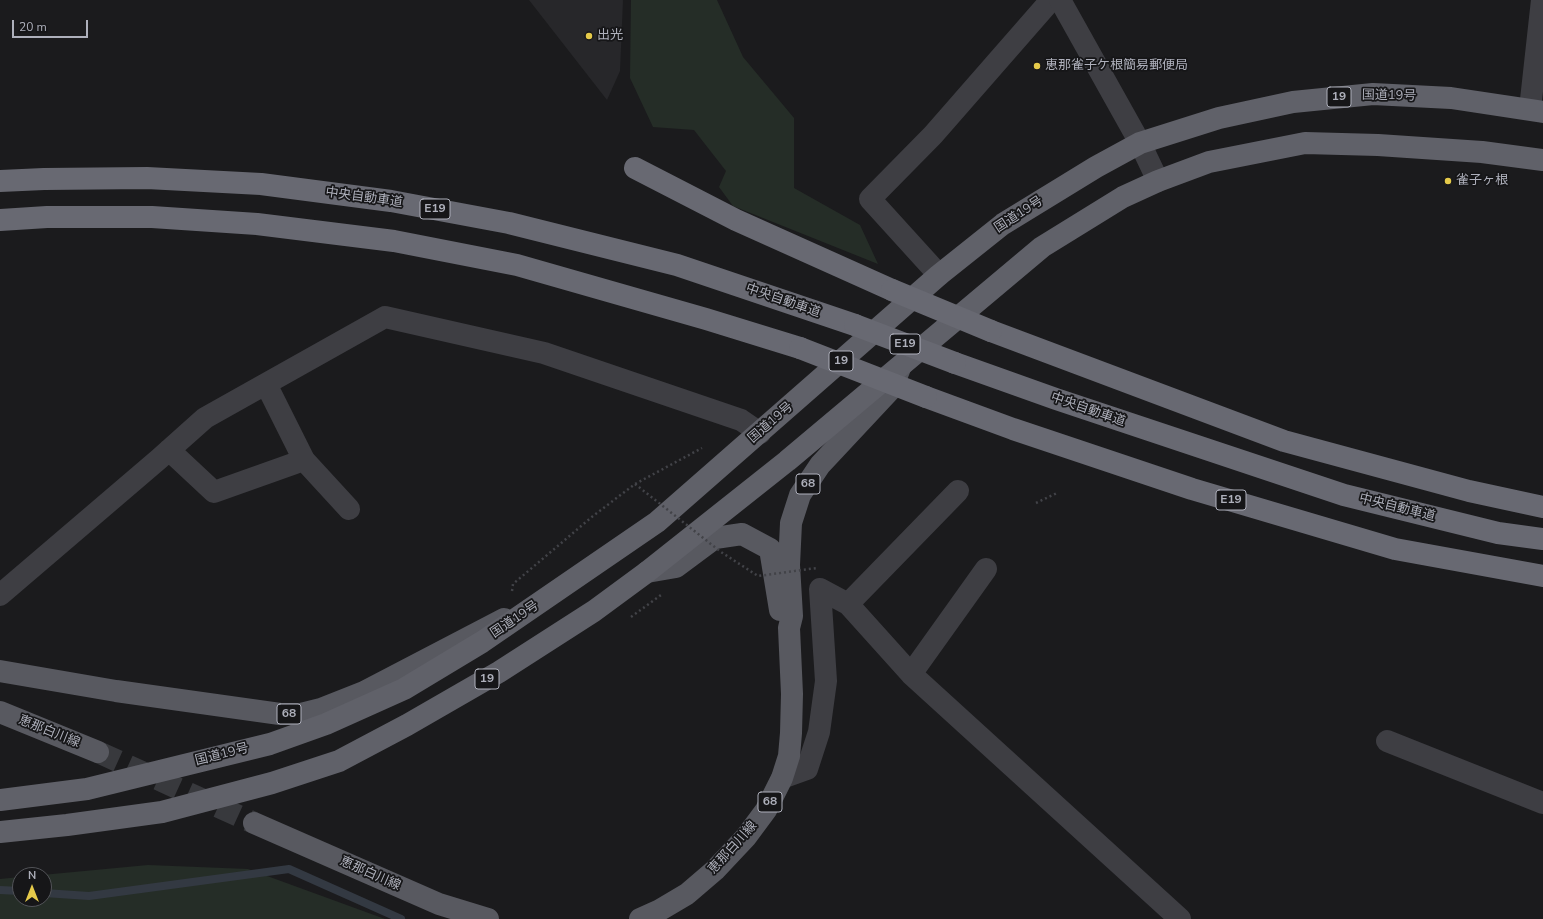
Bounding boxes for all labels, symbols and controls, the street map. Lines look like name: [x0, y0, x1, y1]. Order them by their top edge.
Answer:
scale bar: [14, 12, 90, 38]
text: 20 m: [19, 19, 47, 35]
place label: 出光: [597, 28, 623, 44]
marker: 出光: [584, 31, 594, 41]
place label: 恵那雀子ケ根簡易郵便局: [1045, 58, 1188, 74]
marker: 恵那雀子ケ根簡易郵便局: [1032, 61, 1042, 71]
road number: 19: [1327, 87, 1351, 107]
street label: 国道19号: [1362, 88, 1416, 104]
place label: 雀子ヶ根: [1456, 173, 1508, 189]
marker: 雀子ヶ根: [1443, 176, 1453, 186]
street label: 中央自動車道: [324, 185, 404, 211]
street label: 国道19号: [992, 194, 1046, 236]
road number: E19: [420, 199, 450, 219]
street label: 中央自動車道: [744, 281, 822, 321]
road number: E19: [890, 334, 920, 354]
road number: 19: [829, 351, 853, 371]
street label: 中央自動車道: [1049, 390, 1127, 430]
street label: 国道19号: [745, 399, 797, 447]
road number: 68: [796, 474, 820, 494]
road number: E19: [1216, 490, 1246, 510]
street label: 中央自動車道: [1357, 491, 1437, 525]
street label: 国道19号: [488, 598, 542, 642]
road number: 19: [475, 669, 499, 689]
road number: 68: [277, 704, 301, 724]
street label: 恵那白川線: [16, 713, 82, 751]
street label: 国道19号: [194, 741, 250, 769]
road number: 68: [758, 792, 782, 812]
street label: 恵那白川線: [705, 819, 761, 877]
street label: 恵那白川線: [337, 854, 403, 894]
north arrow: [12, 867, 52, 907]
text: N: [28, 868, 36, 883]

